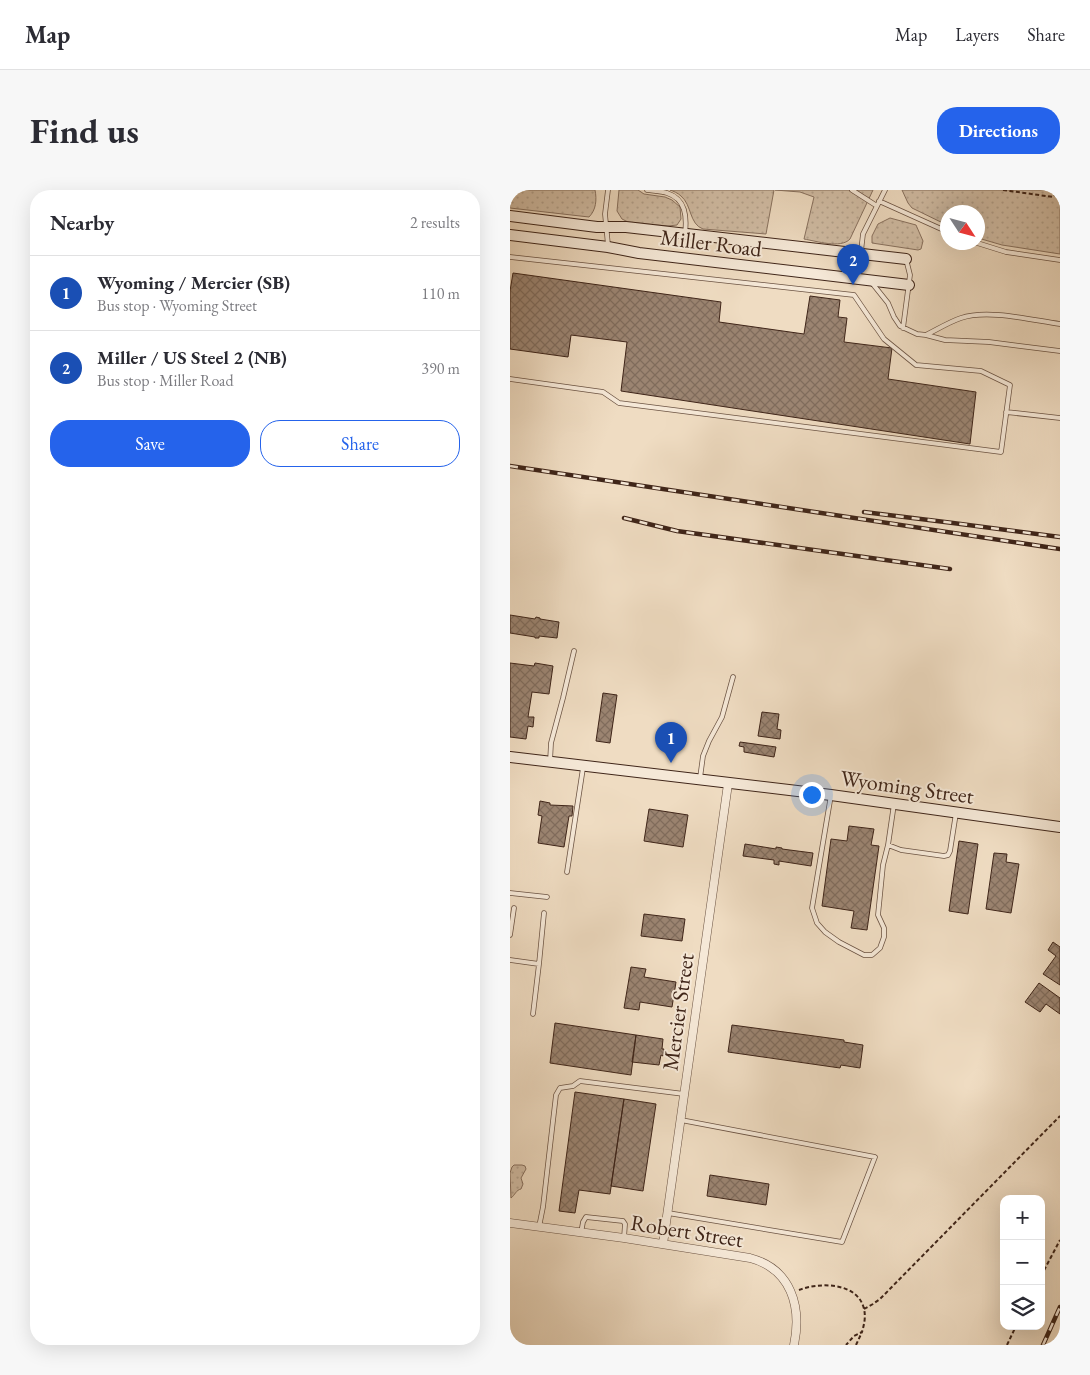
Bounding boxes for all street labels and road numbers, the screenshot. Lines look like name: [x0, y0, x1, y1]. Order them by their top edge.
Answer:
street label: Miller Road: [659, 222, 764, 264]
street label: Wyoming Street: [838, 763, 976, 811]
street label: Mercier Street: [655, 951, 701, 1073]
street label: Robert Street: [629, 1208, 745, 1254]

